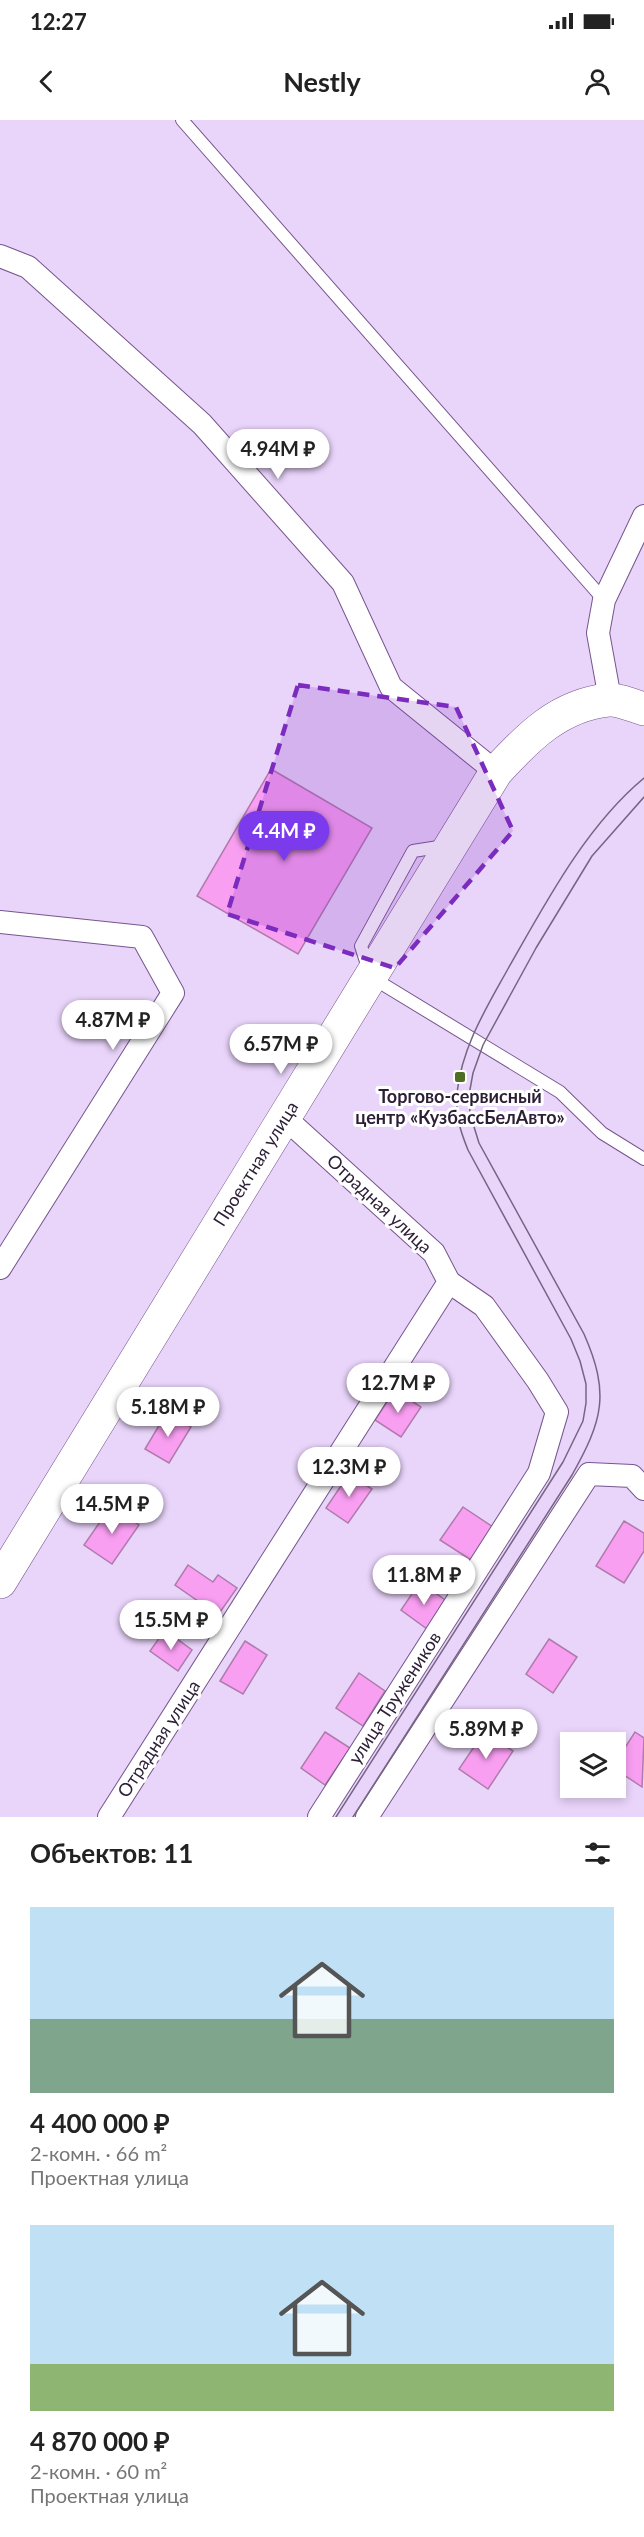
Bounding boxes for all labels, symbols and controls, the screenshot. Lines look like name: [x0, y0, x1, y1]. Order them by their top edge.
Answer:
text: 12:27: [30, 8, 87, 35]
icon: back: [30, 65, 63, 98]
text: Nestly: [283, 65, 361, 98]
icon: person: [581, 65, 614, 98]
pin: 4.94M ₽: [223, 429, 333, 480]
text: 4.94M ₽: [241, 436, 315, 460]
pin: 4.4M ₽: [235, 811, 333, 862]
text: 4.4M ₽: [252, 818, 316, 842]
pin: 4.87M ₽: [58, 1000, 168, 1051]
text: 4.87M ₽: [76, 1007, 150, 1031]
pin: 6.57M ₽: [226, 1024, 336, 1075]
text: 6.57M ₽: [244, 1031, 318, 1055]
marker: Торгово-сервисный центр «КузбассБелАвто»: [453, 1070, 467, 1084]
place label: Торгово-сервисный центр «КузбассБелАвто»: [355, 1085, 565, 1128]
street label: Проектная улица: [208, 1097, 302, 1230]
street label: Отрадная улица: [323, 1149, 437, 1257]
pin: 12.7M ₽: [343, 1363, 453, 1414]
text: 12.7M ₽: [361, 1370, 435, 1394]
pin: 5.18M ₽: [113, 1387, 223, 1438]
text: 5.18M ₽: [131, 1394, 205, 1418]
pin: 12.3M ₽: [294, 1447, 404, 1498]
text: 12.3M ₽: [312, 1454, 386, 1478]
pin: 14.5M ₽: [57, 1484, 167, 1535]
text: 14.5M ₽: [75, 1491, 149, 1515]
pin: 11.8M ₽: [369, 1555, 479, 1606]
text: 11.8M ₽: [387, 1562, 461, 1586]
pin: 15.5M ₽: [116, 1600, 226, 1651]
text: 15.5M ₽: [134, 1607, 208, 1631]
street label: улица Тружеников: [343, 1627, 445, 1768]
street label: Отрадная улица: [112, 1676, 204, 1801]
pin: 5.89M ₽: [431, 1709, 541, 1760]
text: 5.89M ₽: [449, 1716, 523, 1740]
map controls: [560, 1732, 626, 1798]
button: layers: [560, 1732, 626, 1798]
text: Объектов: 11: [30, 1837, 193, 1869]
icon: filters: [581, 1837, 614, 1870]
icon: home: [268, 1946, 376, 2054]
text: 4 400 000 ₽: [30, 2107, 170, 2139]
text: 2-комн. · 66 m²: [30, 2141, 167, 2165]
text: Проектная улица: [30, 2165, 189, 2189]
icon: home: [268, 2264, 376, 2372]
text: 4 870 000 ₽: [30, 2425, 170, 2457]
text: 2-комн. · 60 m²: [30, 2459, 167, 2483]
text: Проектная улица: [30, 2483, 189, 2507]

